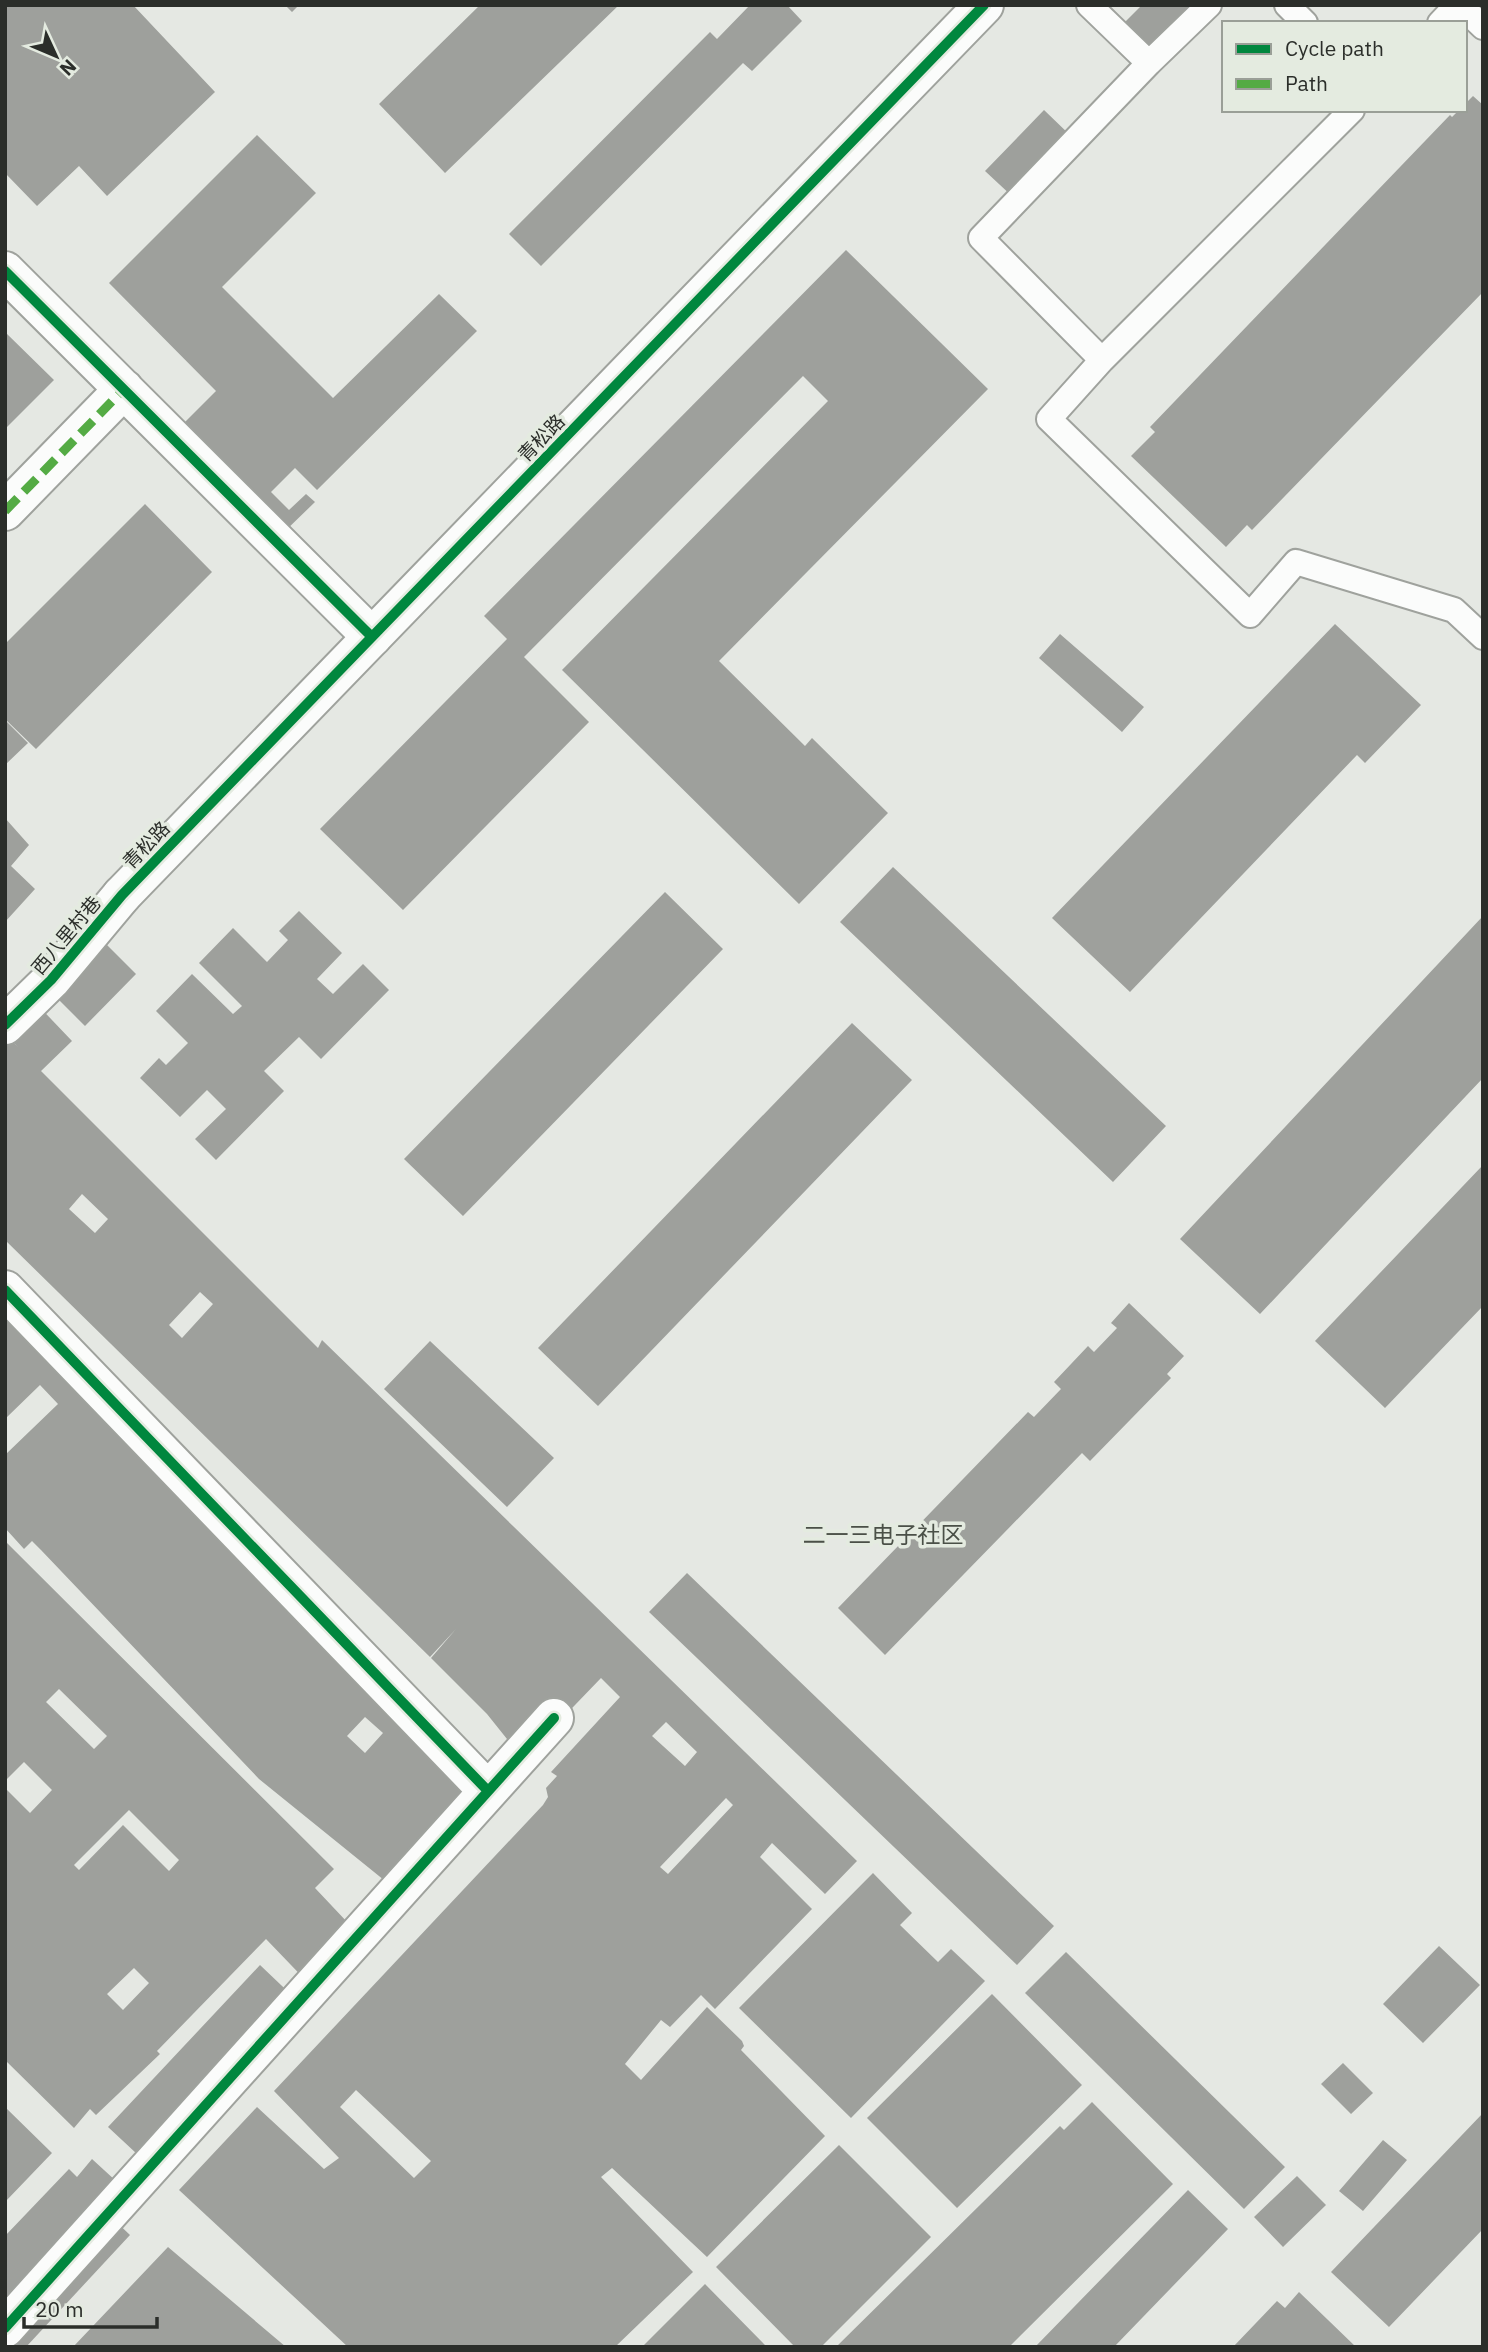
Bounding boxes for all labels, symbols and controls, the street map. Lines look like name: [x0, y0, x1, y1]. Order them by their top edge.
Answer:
north arrow: [21, 21, 91, 91]
legend: [1222, 21, 1467, 112]
text: Cycle path: [1285, 34, 1384, 62]
text: N: [55, 55, 82, 81]
text: Path: [1285, 69, 1328, 97]
street label: 青松路: [513, 409, 569, 467]
street label: 青松路: [118, 816, 174, 874]
street label: 西八里村巷: [26, 891, 106, 979]
district label: 二一三电子社区: [803, 1519, 964, 1549]
scale bar: [24, 2286, 158, 2330]
text: 20 m: [35, 2295, 84, 2323]

